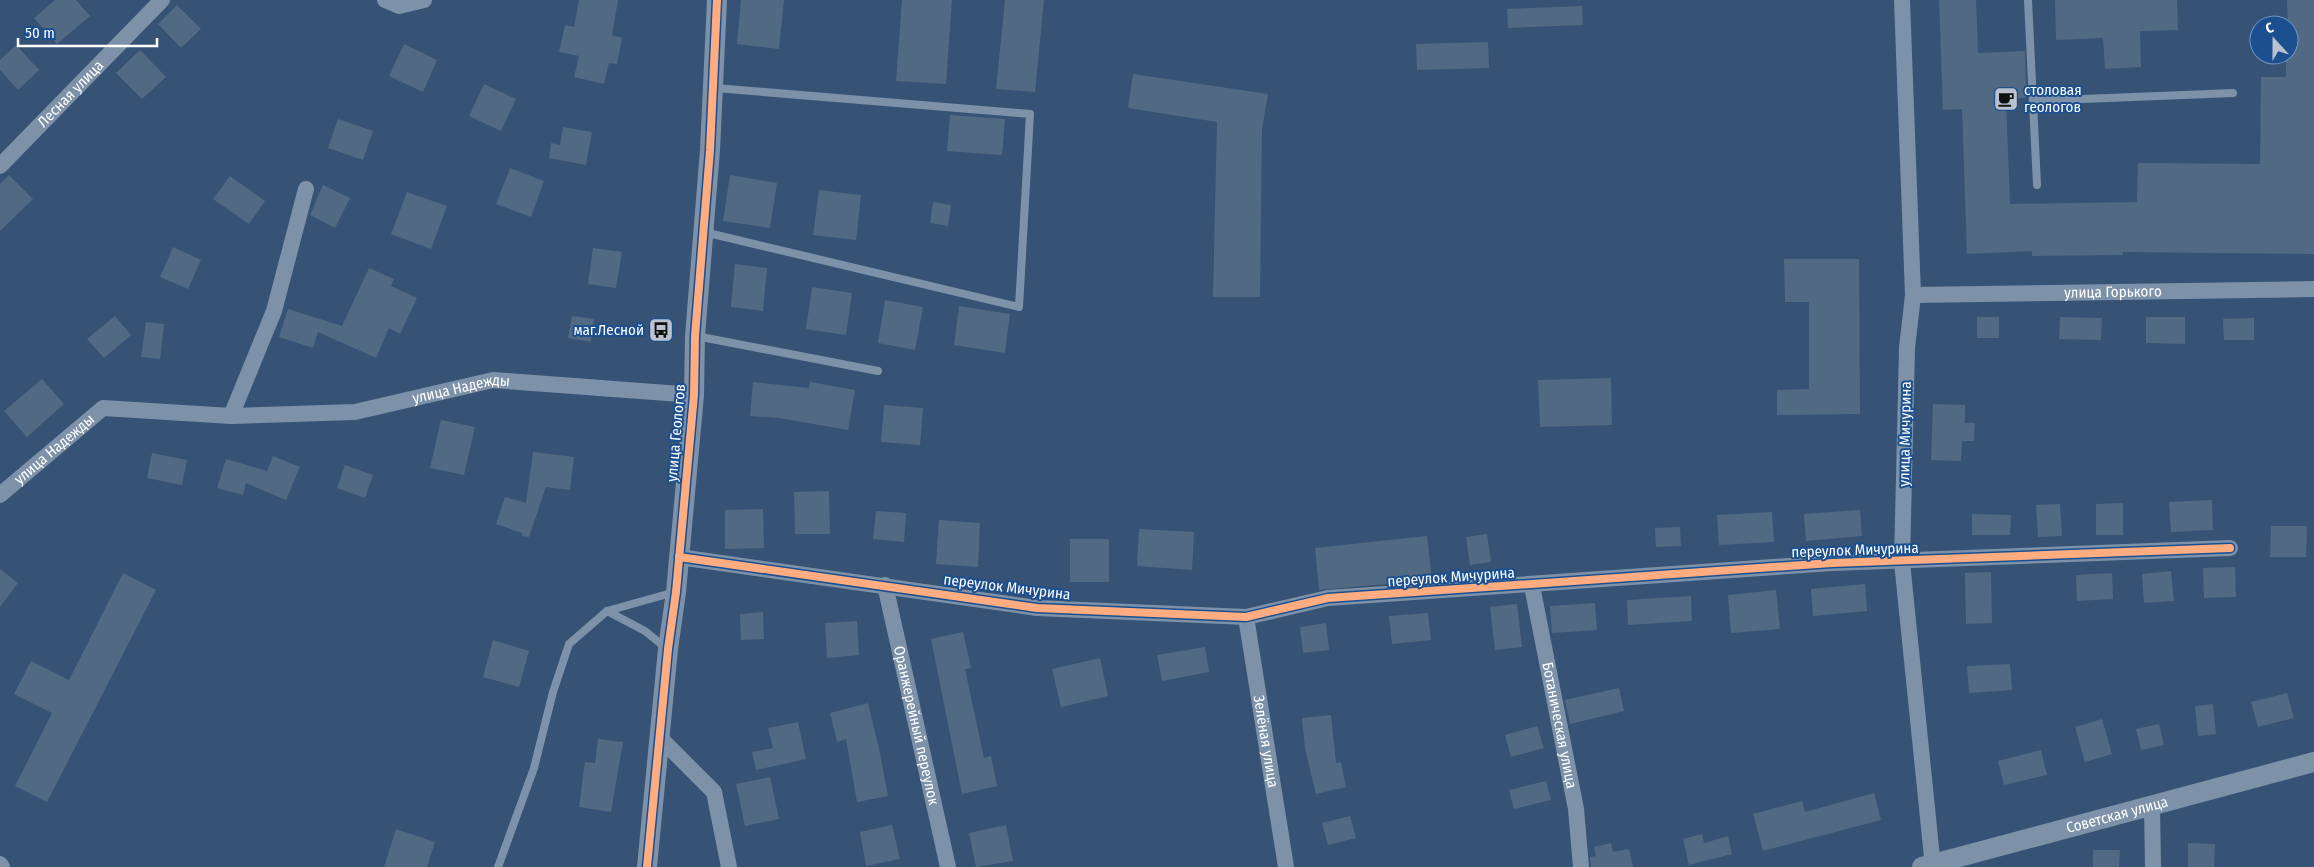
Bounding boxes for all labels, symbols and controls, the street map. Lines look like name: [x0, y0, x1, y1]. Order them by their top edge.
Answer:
scale bar: [18, 15, 156, 47]
north arrow: [2249, 15, 2299, 65]
text: С: [2263, 19, 2277, 38]
text: 50 m: [25, 24, 55, 42]
street label: Лесная улица: [34, 56, 107, 131]
place label: столовая геологов: [2024, 81, 2082, 116]
cafe icon: столовая геологов: [1993, 86, 2019, 112]
street label: улица Горького: [2064, 282, 2162, 302]
bus stop icon: маг.Лесной: [648, 317, 674, 343]
place label: маг.Лесной: [573, 321, 644, 339]
street label: улица Надежды: [411, 371, 511, 407]
street label: улица Мичурина: [1895, 381, 1915, 487]
street label: улица Геологов: [663, 383, 689, 483]
street label: улица Надежды: [10, 410, 98, 488]
street label: переулок Мичурина: [1791, 539, 1919, 561]
street label: переулок Мичурина: [1387, 564, 1515, 590]
street label: переулок Мичурина: [943, 570, 1071, 604]
street label: Оранжерейный переулок: [890, 644, 943, 807]
street label: Ботаническая улица: [1538, 661, 1581, 790]
street label: Зелёная улица: [1250, 694, 1282, 789]
street label: Советская улица: [2064, 792, 2170, 837]

